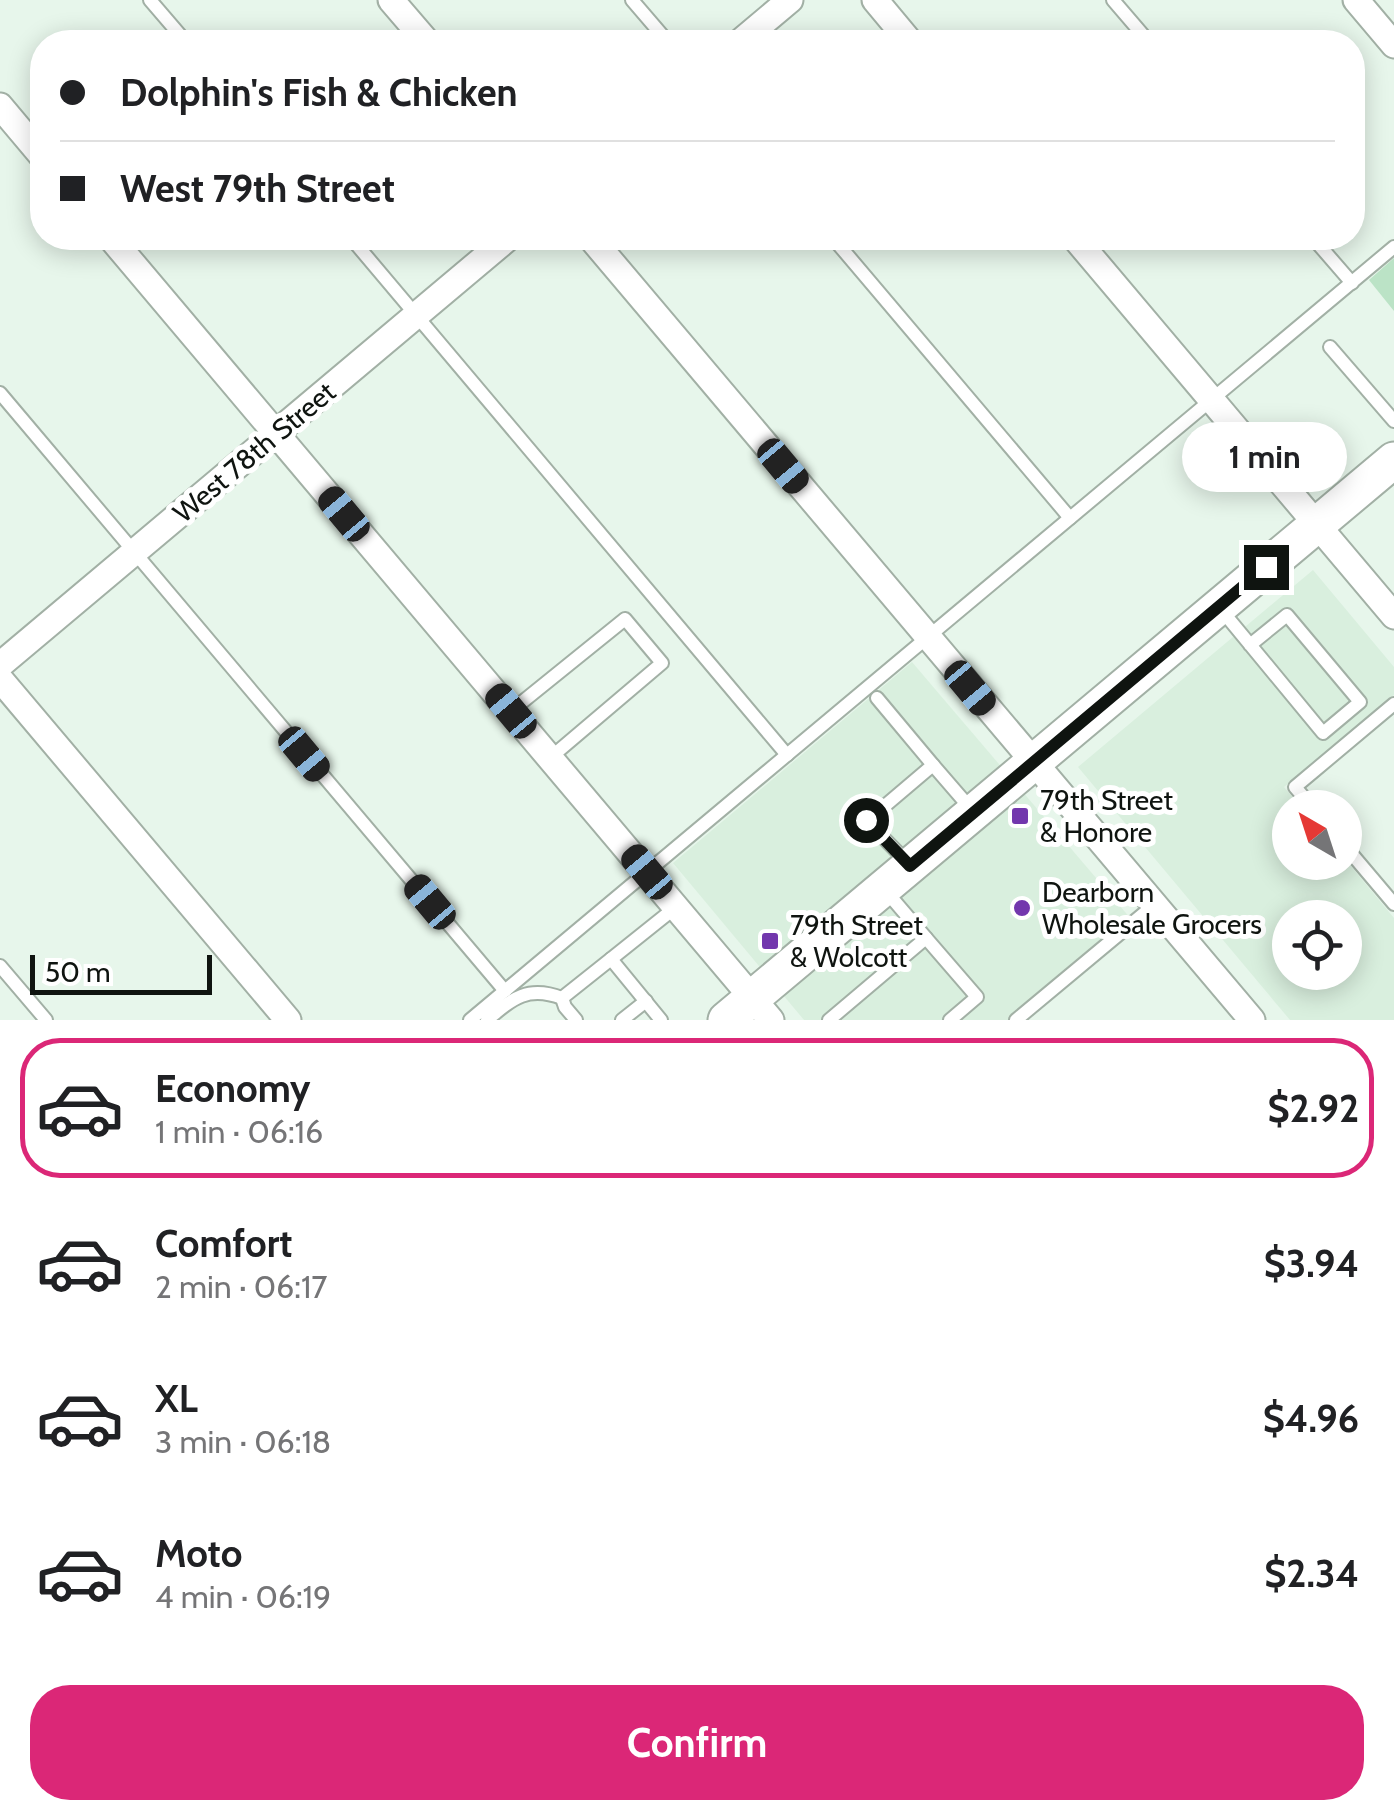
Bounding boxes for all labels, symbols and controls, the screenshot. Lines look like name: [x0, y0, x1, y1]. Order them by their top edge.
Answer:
text: Dolphin's Fish & Chicken: [120, 69, 517, 116]
text: West 79th Street: [120, 165, 395, 212]
street label: West 78th Street: [166, 374, 342, 530]
callout: 1 min: [1184, 422, 1348, 492]
car: [752, 433, 814, 499]
text: 1 min: [1228, 437, 1301, 476]
car: [313, 481, 375, 547]
route end: [1244, 545, 1289, 590]
car: [939, 655, 1001, 721]
car: [480, 678, 542, 744]
car: [273, 721, 335, 787]
place label: 79th Street & Honore: [1040, 783, 1173, 849]
north arrow: [1272, 790, 1362, 880]
map controls: [1272, 790, 1362, 990]
route start: [844, 798, 889, 843]
marker: 79th Street & Honore: [1009, 805, 1031, 827]
car: [616, 839, 678, 905]
car: [399, 869, 461, 935]
place label: Dearborn Wholesale Grocers: [1042, 875, 1262, 941]
marker: Dearborn Wholesale Grocers: [1011, 897, 1033, 919]
button: locate: [1272, 900, 1362, 990]
place label: 79th Street & Wolcott: [790, 908, 923, 974]
marker: 79th Street & Wolcott: [759, 930, 781, 952]
scale bar: [30, 950, 212, 994]
text: 50 m: [45, 955, 111, 989]
icon: car: [35, 1063, 125, 1153]
text: Economy: [155, 1065, 310, 1112]
text: $2.92: [1268, 1085, 1359, 1132]
text: 1 min · 06:16: [155, 1112, 323, 1151]
icon: car: [35, 1218, 125, 1308]
text: Comfort: [155, 1220, 292, 1267]
text: $3.94: [1264, 1240, 1359, 1287]
text: 2 min · 06:17: [155, 1267, 327, 1306]
icon: car: [35, 1373, 125, 1463]
text: XL: [155, 1375, 198, 1422]
text: $4.96: [1263, 1395, 1359, 1442]
text: 3 min · 06:18: [155, 1422, 331, 1461]
icon: car: [35, 1528, 125, 1618]
text: Moto: [155, 1530, 242, 1577]
text: $2.34: [1264, 1550, 1359, 1597]
text: 4 min · 06:19: [155, 1577, 331, 1616]
button: Confirm: [30, 1685, 1364, 1800]

